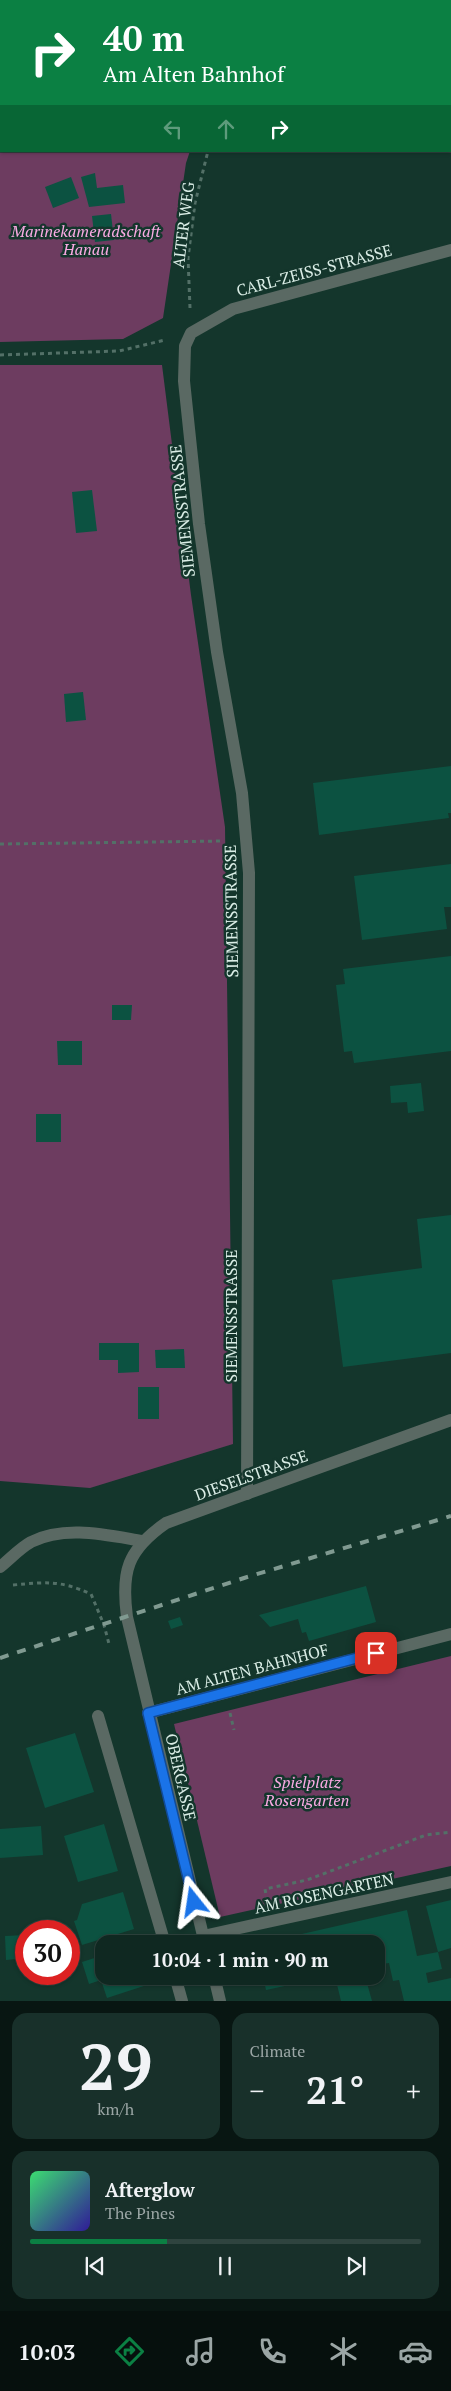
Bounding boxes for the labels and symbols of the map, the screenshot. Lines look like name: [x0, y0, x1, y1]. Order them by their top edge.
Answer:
street label: ALTER WEG: [167, 181, 199, 269]
park label: Marinekameradschaft Hanau: [10, 220, 161, 260]
street label: CARL-ZEISS-STRASSE: [234, 239, 394, 301]
street label: SIEMENSSTRASSE: [164, 444, 200, 578]
street label: SIEMENSSTRASSE: [219, 844, 243, 978]
street label: SIEMENSSTRASSE: [220, 1249, 242, 1383]
street label: DIESELSTRASSE: [191, 1444, 311, 1506]
pin: [355, 1632, 397, 1674]
street label: AM ALTEN BAHNHOF: [173, 1638, 331, 1700]
street label: OBERGASSE: [160, 1731, 202, 1823]
park label: Spielplatz Rosengarten: [264, 1771, 349, 1811]
street label: AM ROSENGARTEN: [252, 1867, 396, 1919]
position arrow: [167, 1875, 219, 1927]
speed limit sign: 30: [15, 1920, 80, 1985]

